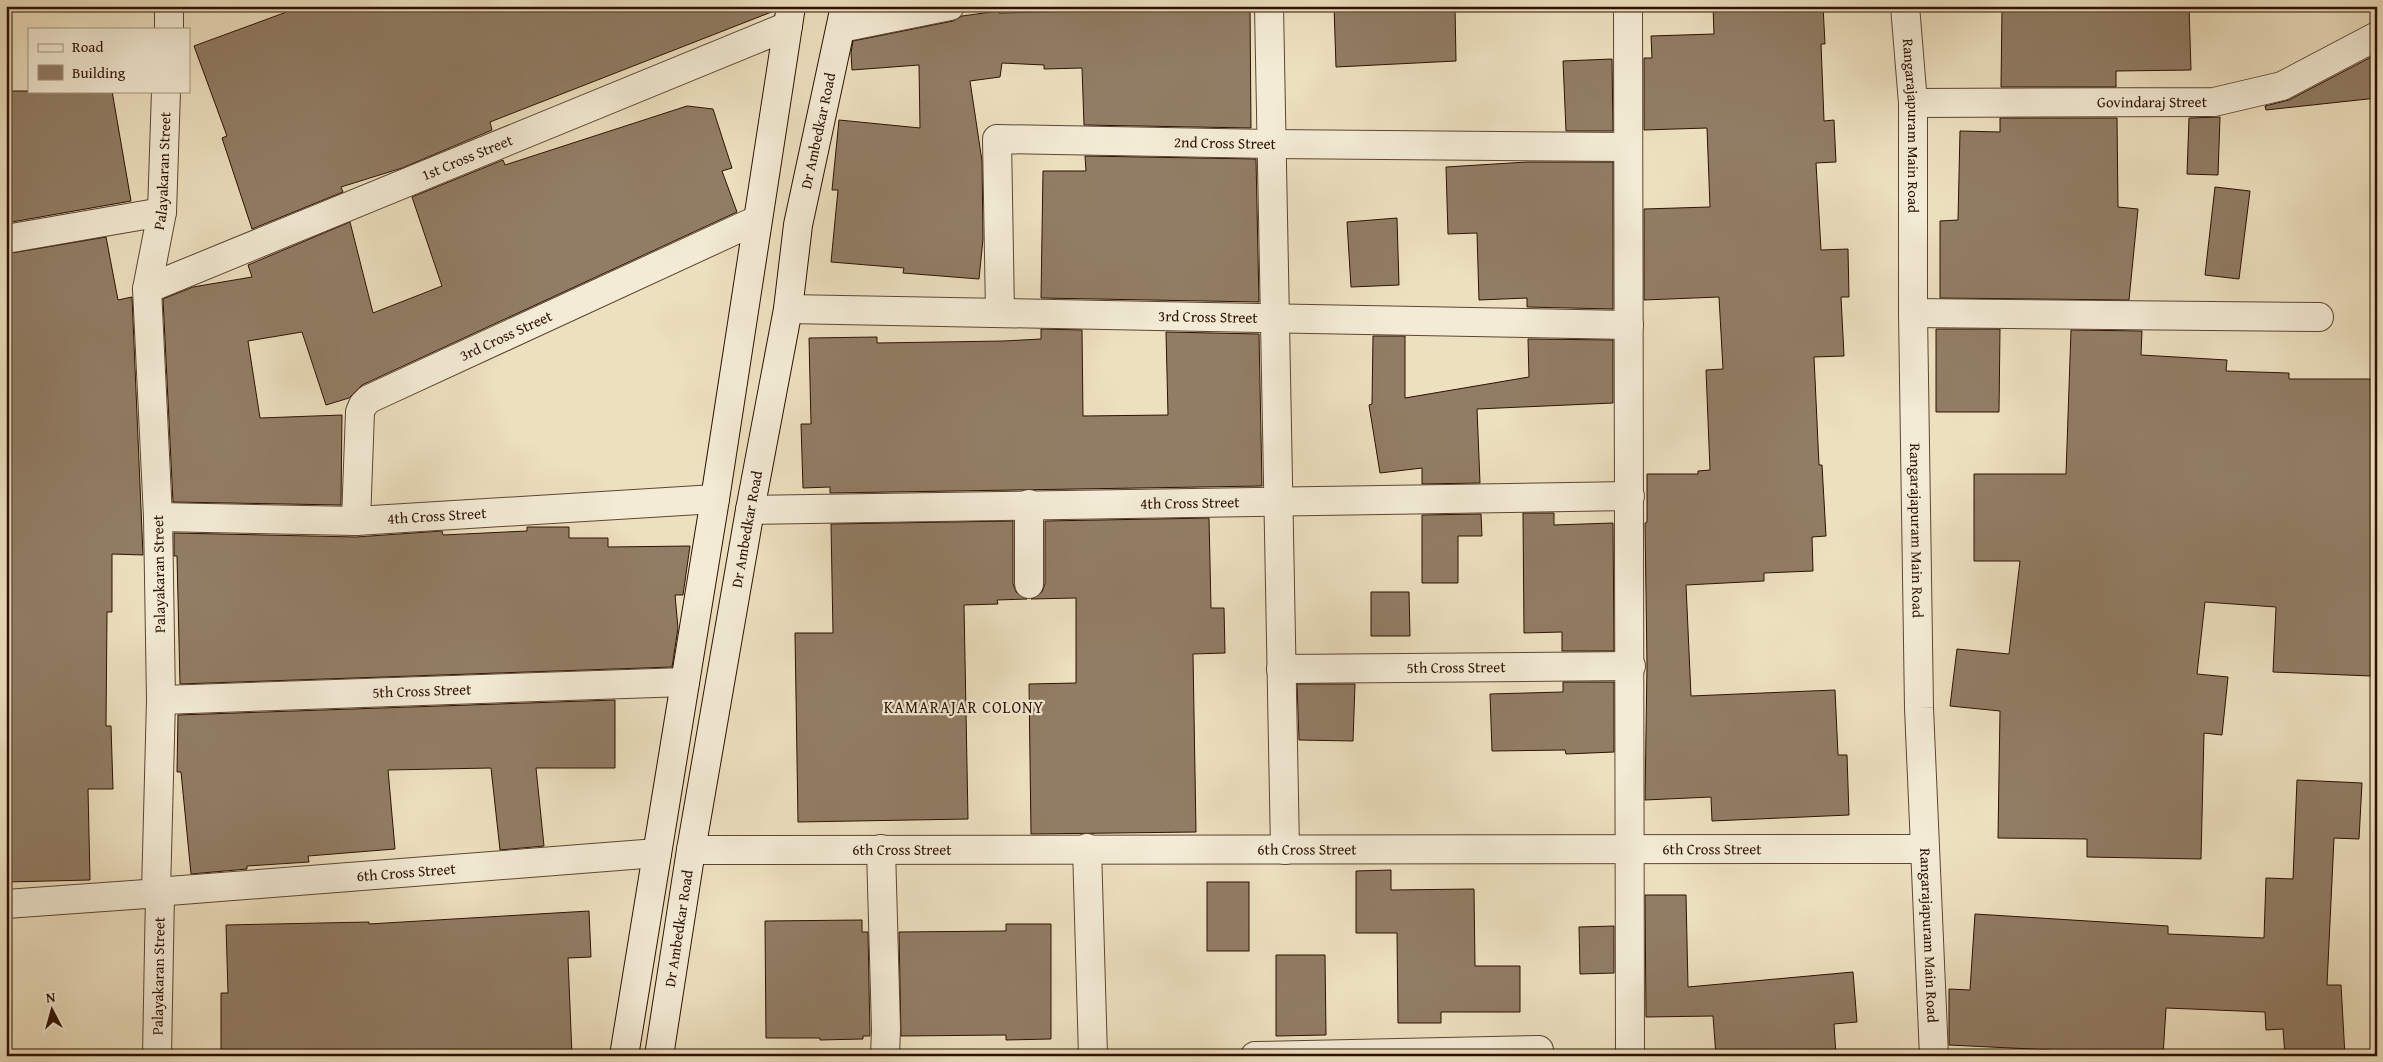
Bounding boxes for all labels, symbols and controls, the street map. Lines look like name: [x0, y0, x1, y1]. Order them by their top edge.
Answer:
legend: [28, 28, 190, 92]
text: Road: [72, 36, 103, 57]
street label: Rangarajapuram Main Road: [1898, 38, 1924, 213]
text: Building: [72, 62, 126, 83]
street label: Dr Ambedkar Road: [795, 71, 840, 191]
street label: Govindaraj Street: [2097, 91, 2208, 112]
street label: Palayakaran Street: [148, 111, 175, 232]
street label: 1st Cross Street: [418, 129, 516, 185]
street label: 2nd Cross Street: [1174, 131, 1277, 154]
street label: 3rd Cross Street: [456, 305, 556, 366]
street label: 3rd Cross Street: [1158, 305, 1259, 328]
street label: Rangarajapuram Main Road: [1905, 443, 1929, 618]
street label: Dr Ambedkar Road: [726, 469, 767, 589]
street label: 4th Cross Street: [1140, 491, 1240, 514]
street label: 4th Cross Street: [387, 502, 488, 529]
street label: Palayakaran Street: [147, 514, 170, 633]
street label: 5th Cross Street: [1406, 656, 1506, 678]
street label: 5th Cross Street: [372, 678, 473, 703]
district label: KAMARAJAR COLONY: [884, 695, 1044, 719]
street label: 6th Cross Street: [1257, 838, 1357, 860]
street label: 6th Cross Street: [1662, 838, 1762, 859]
street label: 6th Cross Street: [852, 839, 952, 860]
street label: Rangarajapuram Main Road: [1915, 848, 1944, 1023]
street label: 6th Cross Street: [356, 858, 457, 886]
street label: Dr Ambedkar Road: [659, 868, 698, 989]
street label: Palayakaran Street: [146, 916, 170, 1035]
north arrow: [28, 984, 78, 1034]
text: N: [45, 987, 57, 1008]

